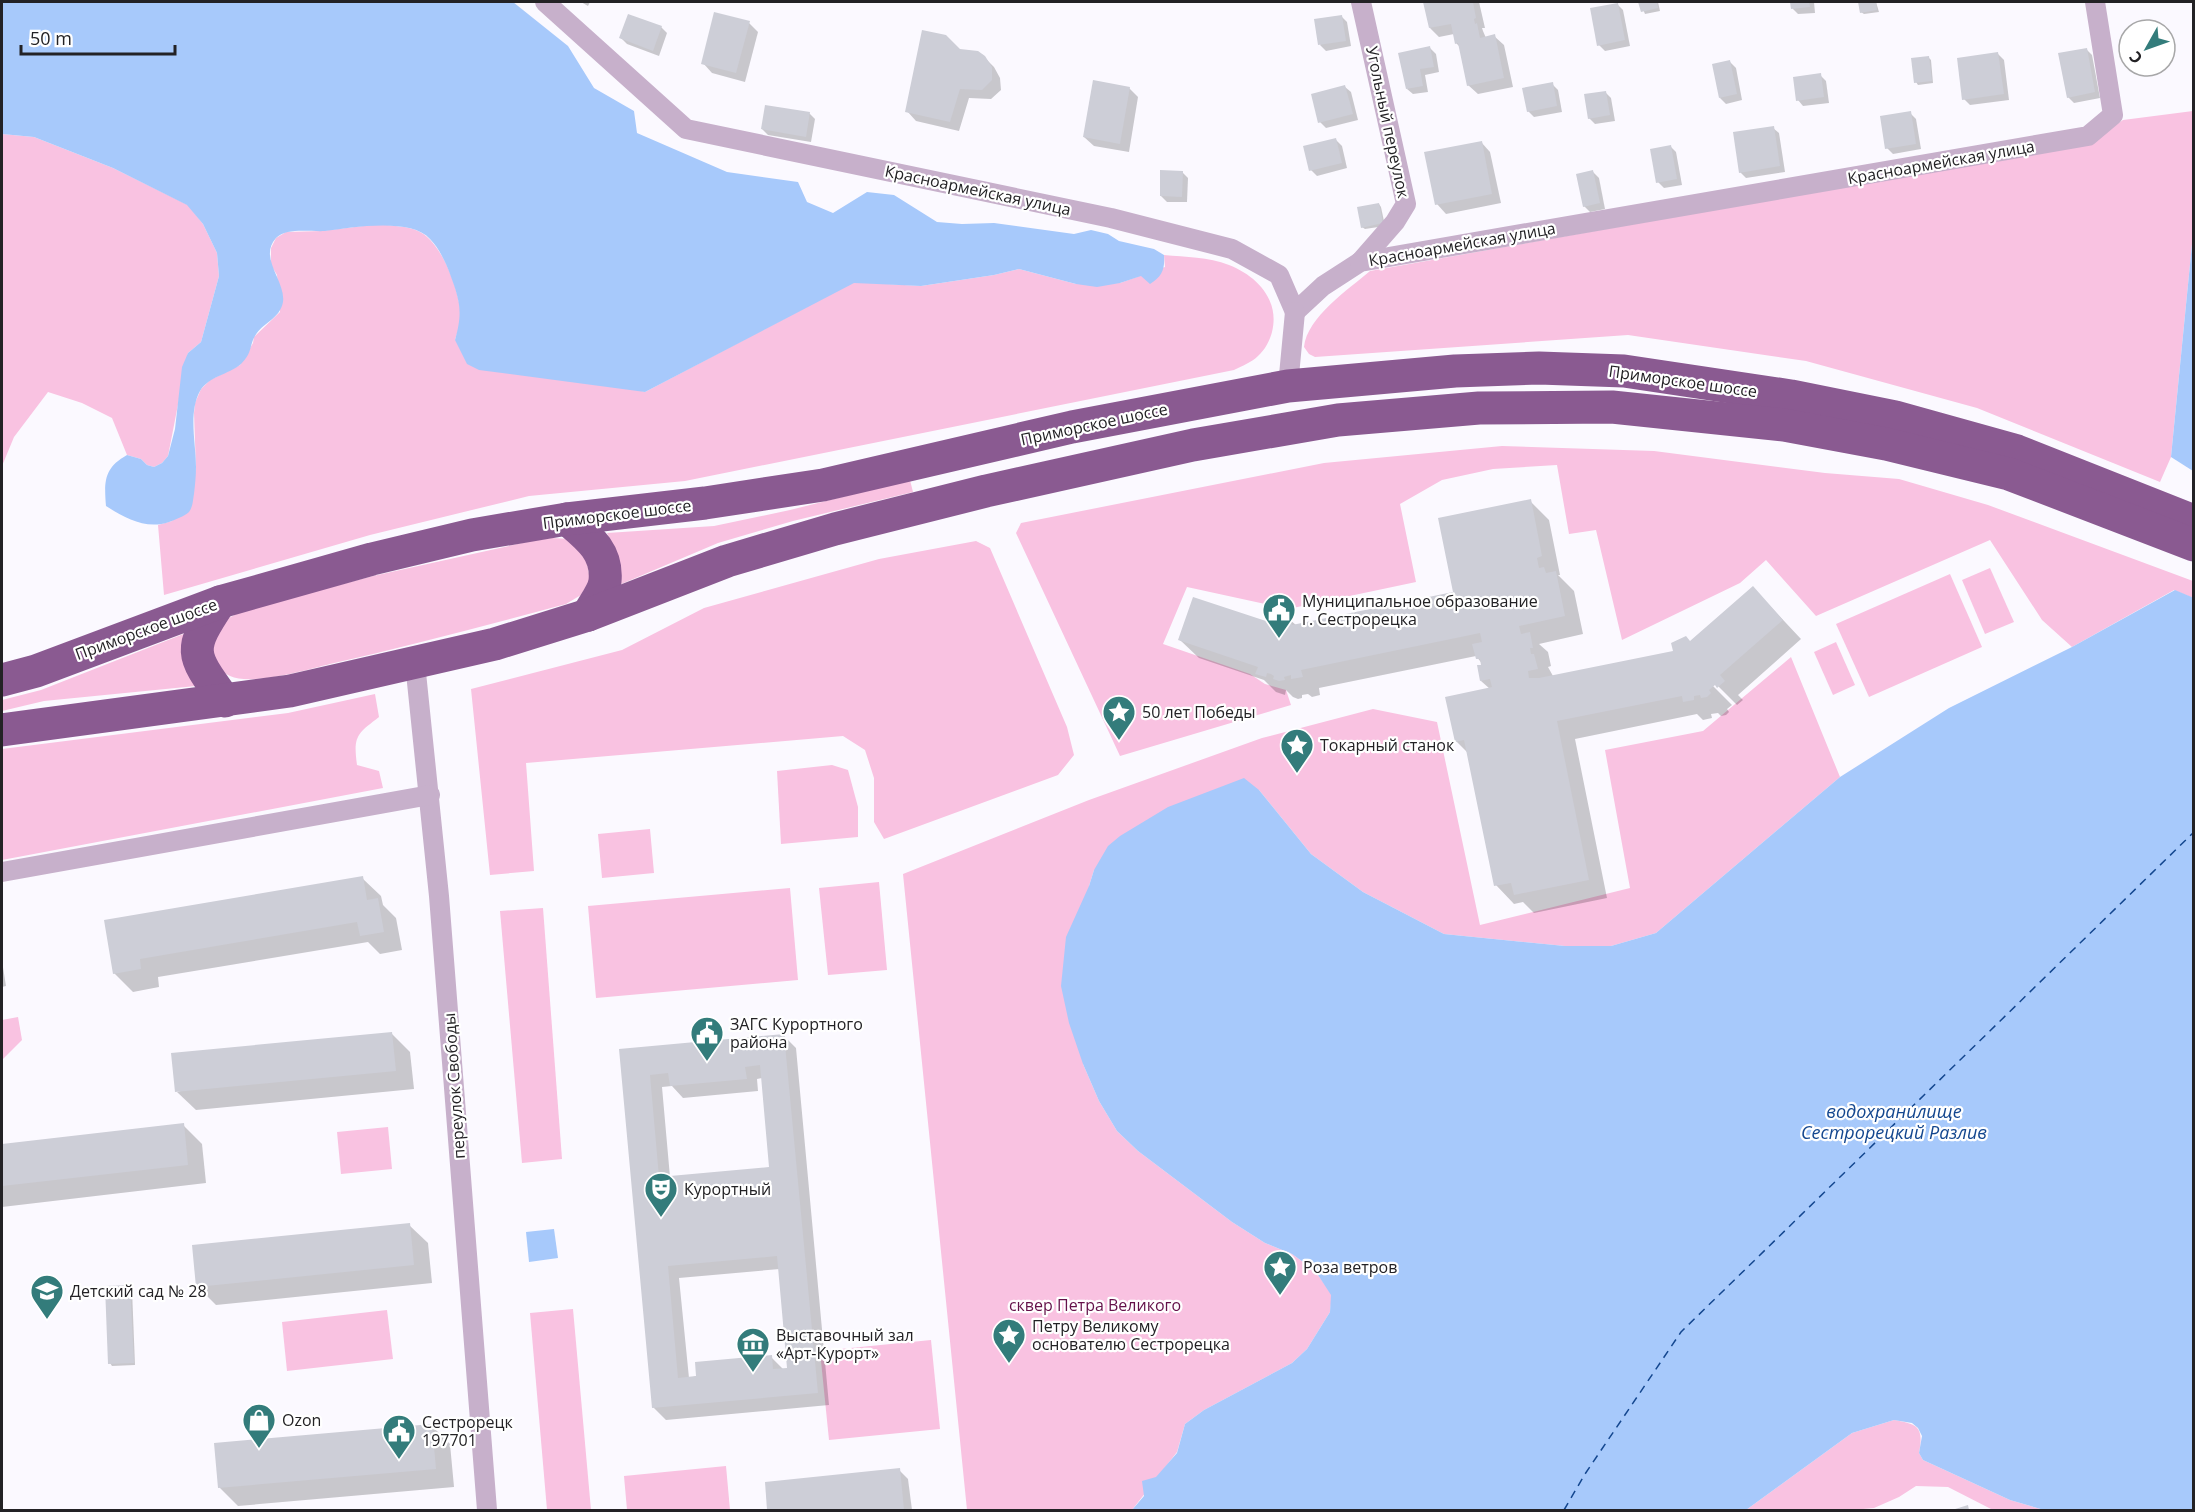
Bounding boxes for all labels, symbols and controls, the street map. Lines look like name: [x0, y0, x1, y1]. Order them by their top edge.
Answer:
scale bar: [21, 18, 176, 56]
north arrow: [2117, 18, 2177, 78]
text: 50 m: [30, 26, 72, 50]
street label: Угольный переулок: [1361, 44, 1415, 201]
text: С: [2124, 47, 2147, 69]
street label: Красноармейская улица: [1846, 135, 2036, 189]
street label: Красноармейская улица: [883, 160, 1073, 220]
street label: Красноармейская улица: [1367, 217, 1557, 271]
street label: Приморское шоссе: [1607, 360, 1759, 402]
street label: Приморское шоссе: [1019, 398, 1169, 450]
street label: Приморское шоссе: [541, 494, 693, 534]
place label: Муниципальное образование г. Сестрорецка: [1302, 590, 1538, 630]
public building icon: Муниципальное образование г. Сестрорецка: [1261, 592, 1297, 639]
street label: Приморское шоссе: [72, 593, 220, 665]
place icon: 50 лет Победы: [1101, 694, 1137, 741]
place label: 50 лет Победы: [1142, 701, 1256, 723]
place icon: Токарный станок: [1279, 727, 1315, 774]
place label: Токарный станок: [1320, 734, 1455, 756]
street label: переулок Свободы: [438, 1012, 470, 1160]
place label: ЗАГС Курортного района: [730, 1013, 863, 1053]
public building icon: ЗАГС Курортного района: [689, 1015, 725, 1062]
water label: водохранилище Сестрорецкий Разлив: [1801, 1099, 1987, 1144]
theatre icon: Курортный: [643, 1171, 679, 1218]
place label: Курортный: [684, 1178, 771, 1200]
place icon: Роза ветров: [1262, 1249, 1298, 1296]
place label: Роза ветров: [1303, 1256, 1397, 1278]
school or university icon: Детский сад № 28: [29, 1273, 65, 1320]
place label: Детский сад № 28: [70, 1280, 207, 1302]
park label: сквер Петра Великого: [1009, 1294, 1181, 1316]
place label: Петру Великому основателю Сестрорецка: [1032, 1315, 1230, 1355]
place icon: Петру Великому основателю Сестрорецка: [991, 1317, 1027, 1364]
place label: Выставочный зал «Арт-Курорт»: [776, 1324, 914, 1364]
museum icon: Выставочный зал «Арт-Курорт»: [735, 1326, 771, 1373]
shop icon: Ozon: [241, 1402, 277, 1449]
place label: Ozon: [282, 1409, 321, 1431]
place label: Сестрорецк 197701: [422, 1411, 513, 1451]
public building icon: Сестрорецк 197701: [381, 1413, 417, 1460]

